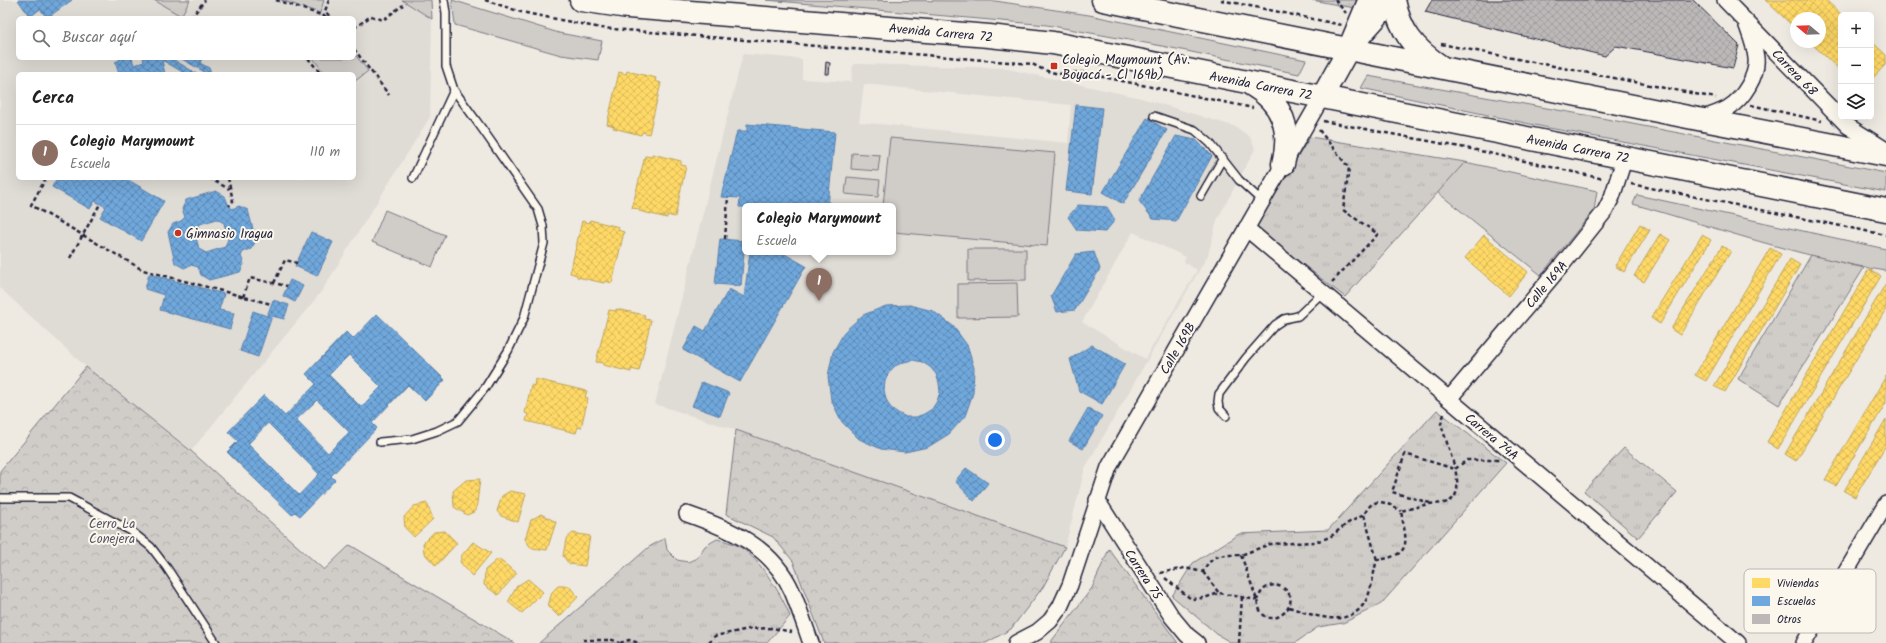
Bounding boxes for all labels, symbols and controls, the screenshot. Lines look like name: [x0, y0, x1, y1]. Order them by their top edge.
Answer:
north arrow: [1790, 12, 1826, 48]
map controls: [1838, 12, 1874, 120]
button: +: [1838, 12, 1874, 48]
search box: [16, 16, 356, 60]
street label: Avenida Carrera 72: [888, 18, 994, 49]
text: Buscar aquí: [62, 26, 135, 50]
icon: search: [30, 27, 52, 49]
street label: Carrera 68: [1766, 45, 1822, 102]
button: −: [1838, 48, 1874, 84]
place label: Colegio Maymount (Av. Boyacá - Cl 169b): [1062, 50, 1190, 86]
marker: Colegio Maymount (Av. Boyacá - Cl 169b): [1049, 61, 1059, 71]
street label: Avenida Carrera 72: [1207, 66, 1314, 107]
button: layers: [1838, 84, 1874, 120]
text: Cerca: [32, 85, 74, 112]
street label: Avenida Carrera 72: [1524, 129, 1631, 170]
text: Colegio Marymount: [70, 130, 195, 154]
text: 1: [43, 142, 47, 163]
text: 110 m: [310, 142, 340, 163]
text: Escuela: [70, 154, 110, 175]
popup: [742, 203, 896, 255]
text: Colegio Marymount: [757, 207, 881, 231]
place label: Gimnasio Iragua: [186, 224, 273, 245]
marker: Gimnasio Iragua: [173, 228, 183, 238]
text: Escuela: [757, 231, 797, 252]
street label: Calle 169A: [1521, 256, 1574, 314]
pin: 1: [806, 268, 832, 301]
street label: Calle 169B: [1155, 319, 1202, 379]
street label: Carrera 74A: [1459, 408, 1523, 466]
your location: [985, 430, 1005, 450]
park label: Cerro La Conejera: [89, 514, 135, 550]
street label: Carrera 75: [1118, 545, 1168, 605]
legend: [1744, 569, 1876, 633]
text: Viviendas: [1777, 575, 1819, 593]
text: Escuelas: [1777, 593, 1816, 611]
text: Otros: [1777, 611, 1802, 629]

